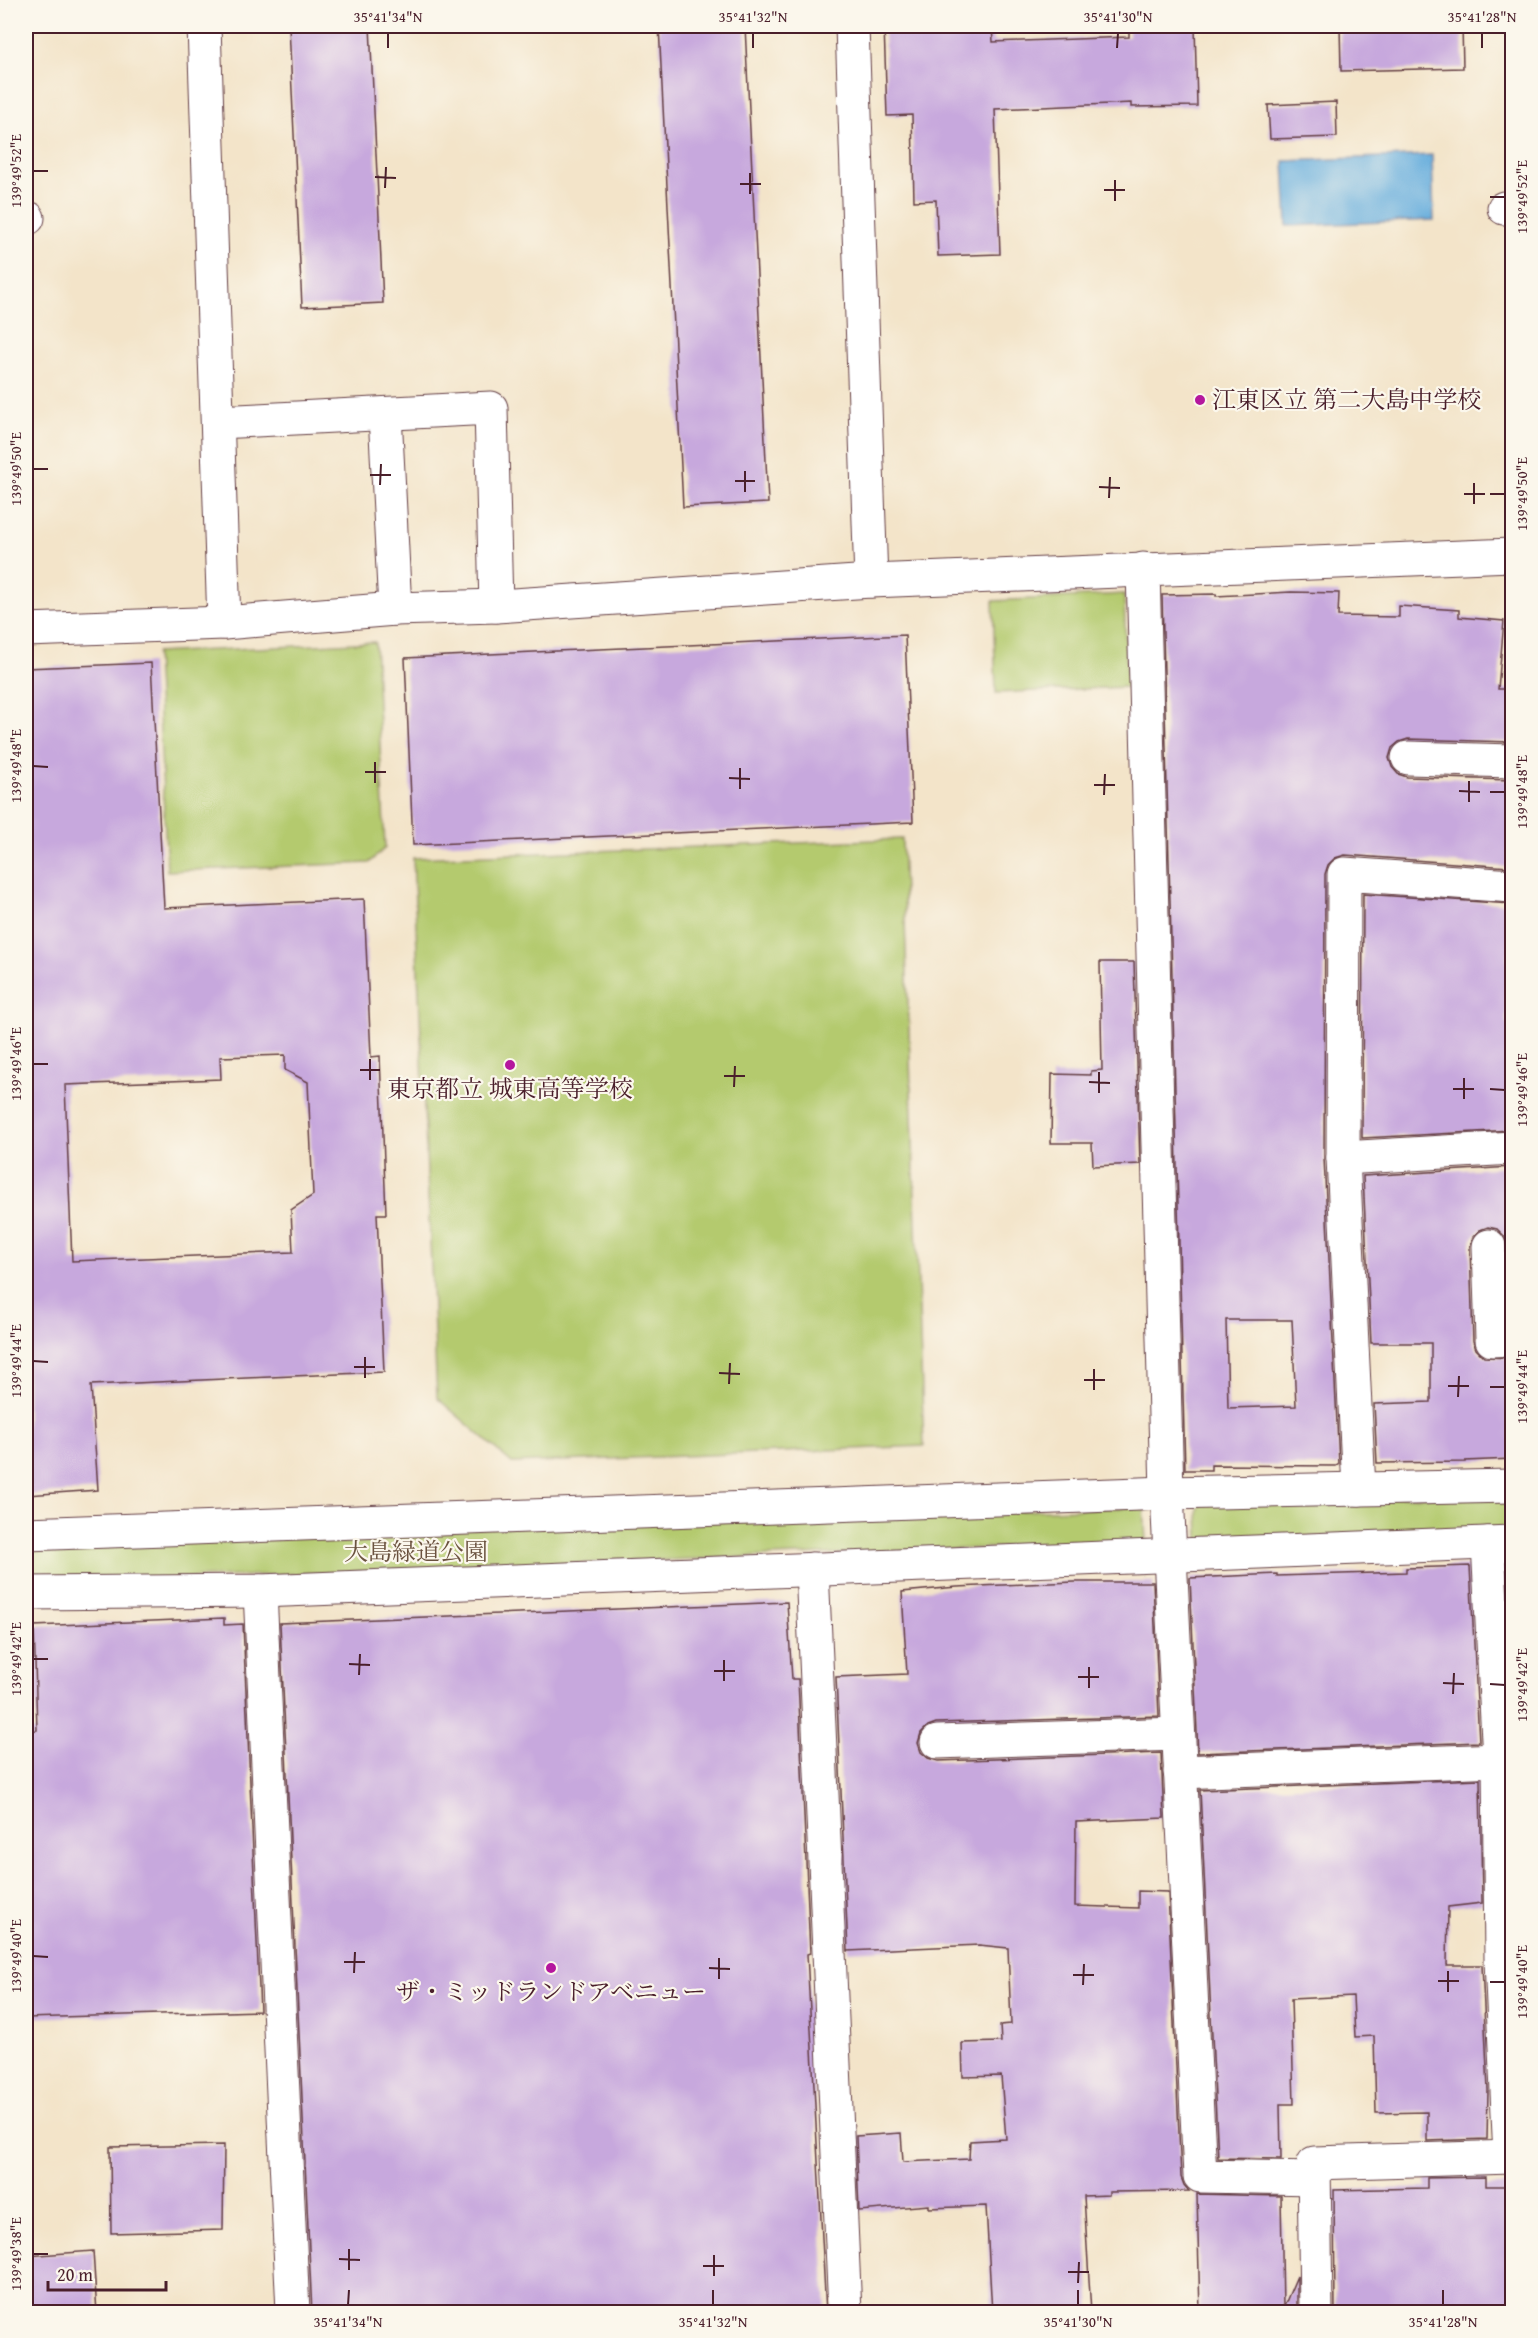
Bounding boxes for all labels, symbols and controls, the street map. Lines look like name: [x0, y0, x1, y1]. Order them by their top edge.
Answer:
text: 35°41'34"N: [354, 6, 423, 27]
text: 35°41'32"N: [719, 6, 788, 27]
text: 35°41'30"N: [1084, 6, 1153, 27]
text: 35°41'28"N: [1448, 6, 1517, 27]
text: 139°49'52"E: [5, 134, 26, 208]
text: 139°49'52"E: [1511, 160, 1532, 234]
place label: 江東区立 第二大島中学校: [1212, 382, 1481, 417]
marker: 江東区立 第二大島中学校: [1193, 393, 1207, 407]
text: 139°49'50"E: [5, 432, 26, 506]
text: 139°49'50"E: [1511, 457, 1532, 531]
text: 139°49'48"E: [5, 729, 26, 803]
text: 139°49'48"E: [1511, 755, 1532, 829]
text: 139°49'46"E: [5, 1027, 26, 1101]
text: 139°49'46"E: [1511, 1053, 1532, 1127]
marker: 東京都立 城東高等学校: [503, 1058, 517, 1072]
place label: 東京都立 城東高等学校: [387, 1071, 633, 1106]
text: 139°49'44"E: [5, 1324, 26, 1398]
text: 139°49'44"E: [1511, 1350, 1532, 1424]
park label: 大島緑道公園: [344, 1534, 488, 1569]
text: 139°49'42"E: [5, 1622, 26, 1696]
text: 139°49'42"E: [1511, 1648, 1532, 1722]
text: 139°49'40"E: [5, 1919, 26, 1993]
text: 139°49'40"E: [1511, 1945, 1532, 2019]
marker: ザ・ミッドランドアベニュー: [544, 1961, 558, 1975]
place label: ザ・ミッドランドアベニュー: [396, 1974, 706, 2009]
text: 139°49'38"E: [5, 2217, 26, 2291]
scale bar: [48, 2254, 166, 2292]
text: 20 m: [57, 2261, 93, 2288]
text: 35°41'34"N: [314, 2311, 383, 2332]
text: 35°41'32"N: [679, 2311, 748, 2332]
text: 35°41'30"N: [1044, 2311, 1113, 2332]
text: 35°41'28"N: [1409, 2311, 1478, 2332]

